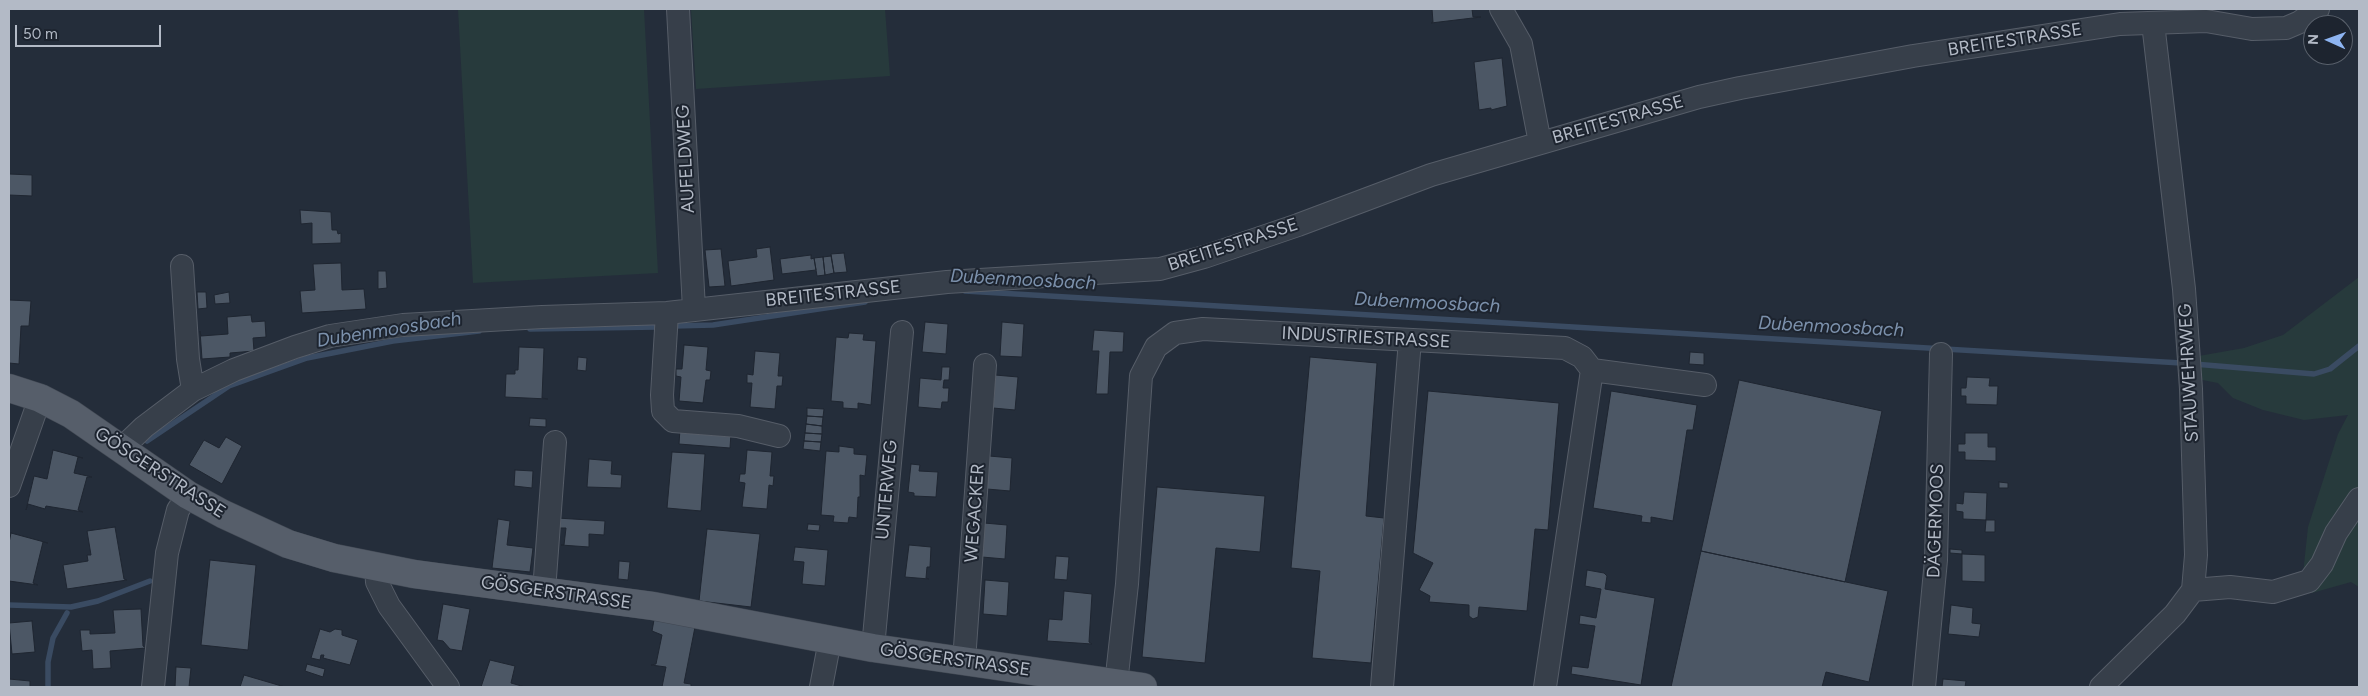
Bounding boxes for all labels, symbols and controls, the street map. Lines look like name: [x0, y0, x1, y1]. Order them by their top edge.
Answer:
scale bar: [18, 15, 164, 47]
north arrow: [2303, 15, 2353, 65]
street label: BREITESTRASSE: [1946, 19, 2084, 61]
text: 50 m: [23, 25, 58, 43]
text: N: [2305, 34, 2322, 45]
street label: BREITESTRASSE: [1550, 91, 1686, 149]
street label: AUFELDWEG: [672, 104, 700, 214]
street label: BREITESTRASSE: [1165, 214, 1301, 276]
water label: Dubenmoosbach: [949, 265, 1097, 295]
street label: BREITESTRASSE: [764, 276, 902, 312]
water label: Dubenmoosbach: [1353, 288, 1501, 318]
street label: STAUWEHRWEG: [2175, 303, 2203, 443]
water label: Dubenmoosbach: [315, 307, 463, 353]
water label: Dubenmoosbach: [1757, 312, 1905, 342]
street label: INDUSTRIESTRASSE: [1281, 323, 1451, 353]
street label: GÖSGERSTRASSE: [91, 423, 229, 523]
street label: UNTERWEG: [872, 439, 902, 541]
street label: WEGACKER: [961, 463, 989, 563]
street label: DÄGERMOOS: [1923, 463, 1949, 579]
street label: GÖSGERSTRASSE: [479, 572, 633, 614]
street label: GÖSGERSTRASSE: [878, 639, 1032, 681]

